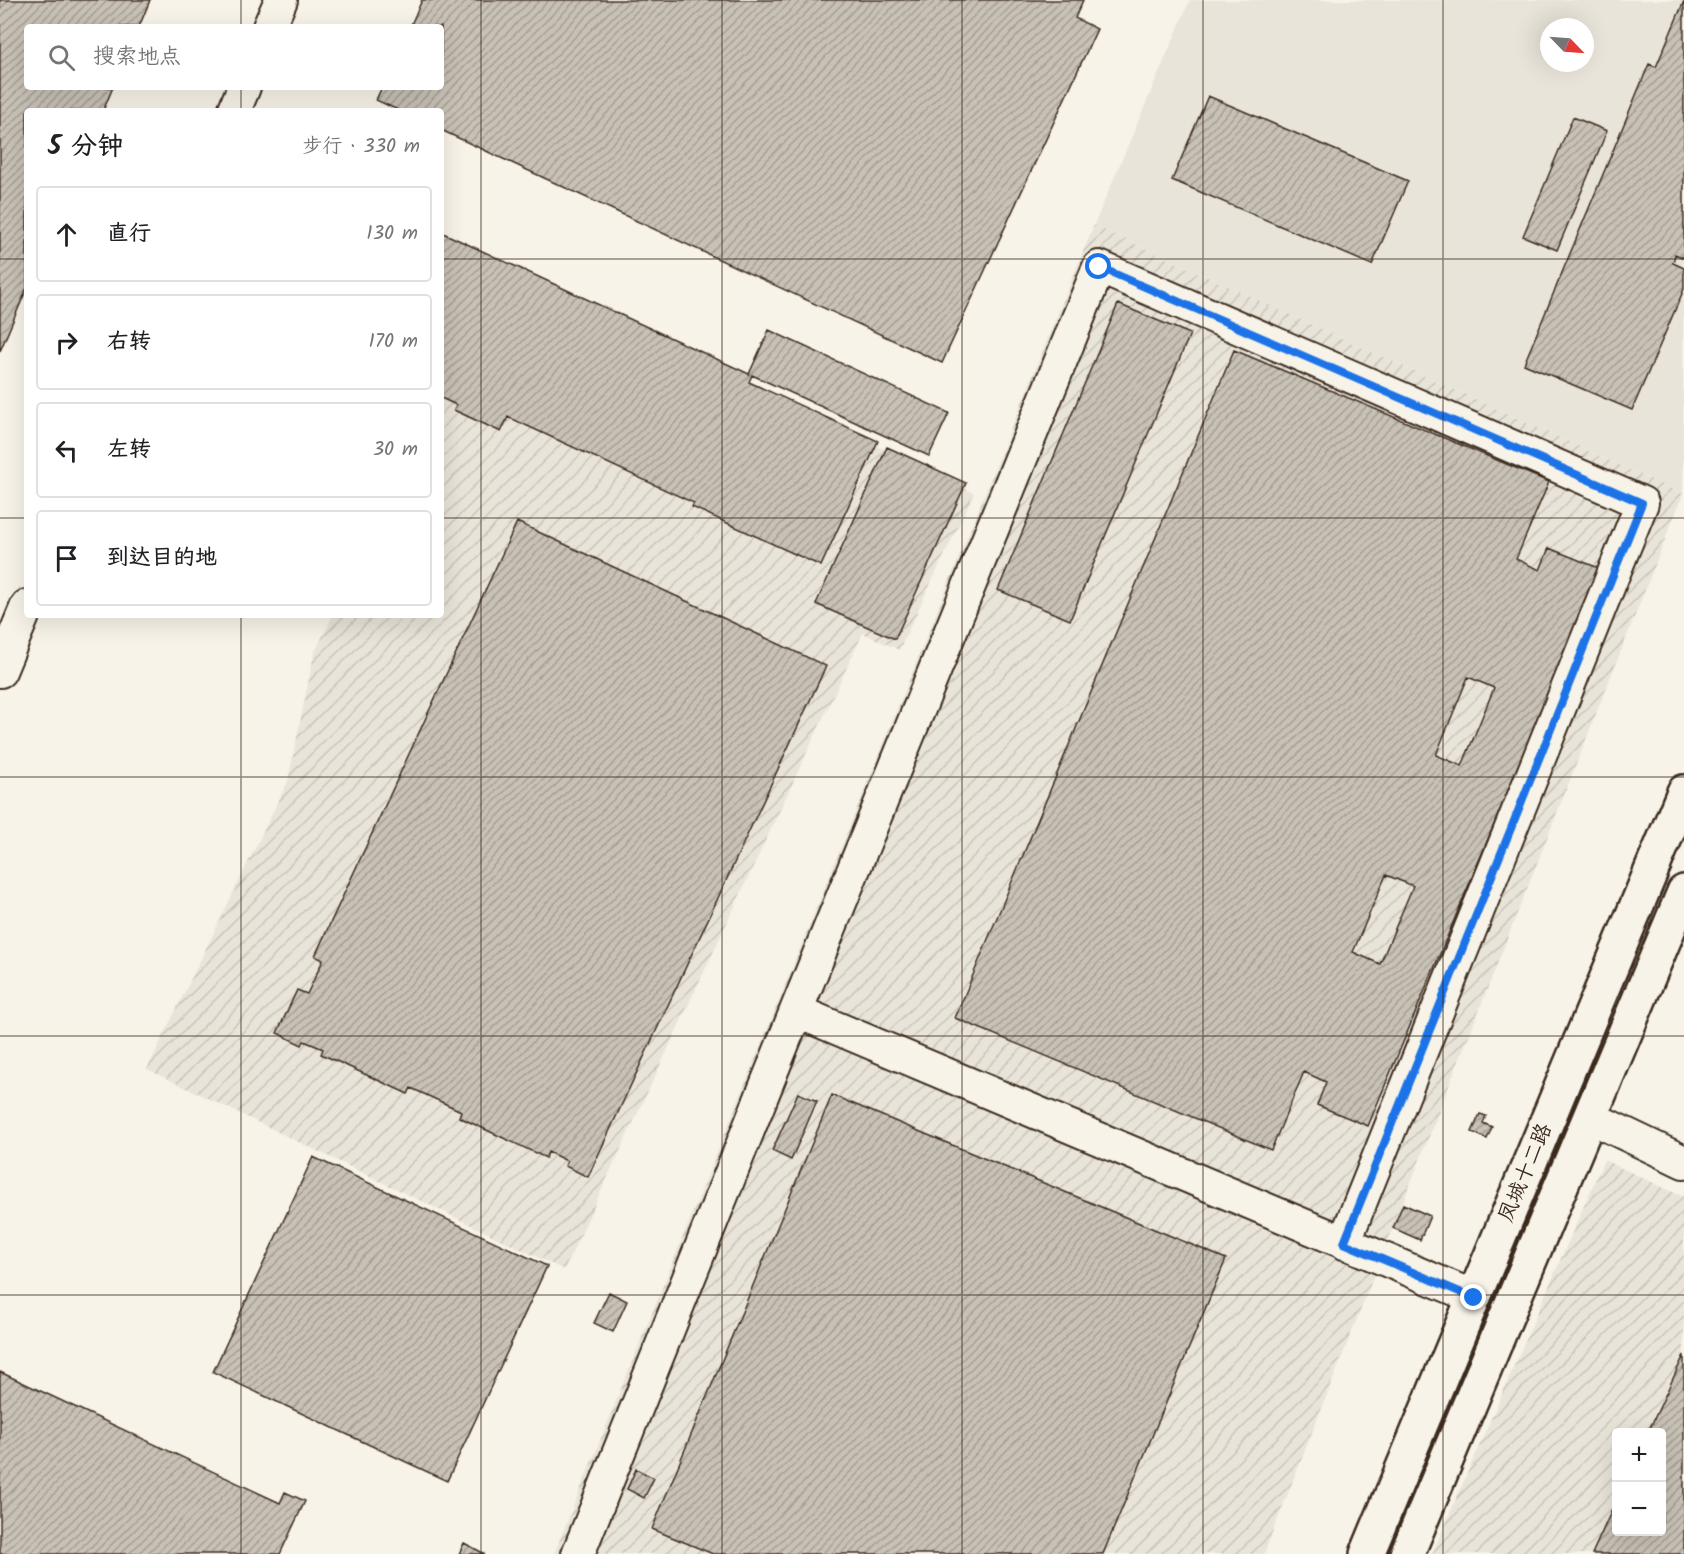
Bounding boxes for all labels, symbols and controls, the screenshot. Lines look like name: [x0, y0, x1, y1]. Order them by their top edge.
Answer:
north arrow: [1540, 18, 1594, 72]
search box: [24, 24, 444, 90]
text: 搜索地点: [93, 40, 181, 75]
icon: search: [45, 41, 78, 74]
text: 5 分钟: [48, 126, 123, 168]
text: 步行 · 330 m: [302, 131, 420, 163]
text: 直行: [107, 217, 151, 252]
icon: ahead: [50, 218, 83, 251]
text: 130 m: [366, 218, 418, 250]
route start: [1085, 253, 1111, 279]
text: 右转: [107, 325, 151, 360]
icon: right: [50, 326, 83, 359]
text: 170 m: [369, 326, 418, 358]
text: 左转: [107, 433, 151, 468]
icon: left: [50, 434, 83, 467]
text: 30 m: [373, 434, 418, 466]
text: 到达目的地: [107, 541, 217, 576]
icon: arrive: [50, 542, 83, 575]
street label: 凤城十二路: [1490, 1118, 1562, 1228]
route end: [1460, 1284, 1486, 1310]
map controls: [1612, 1428, 1666, 1536]
button: +: [1612, 1428, 1666, 1482]
button: −: [1612, 1482, 1666, 1536]

